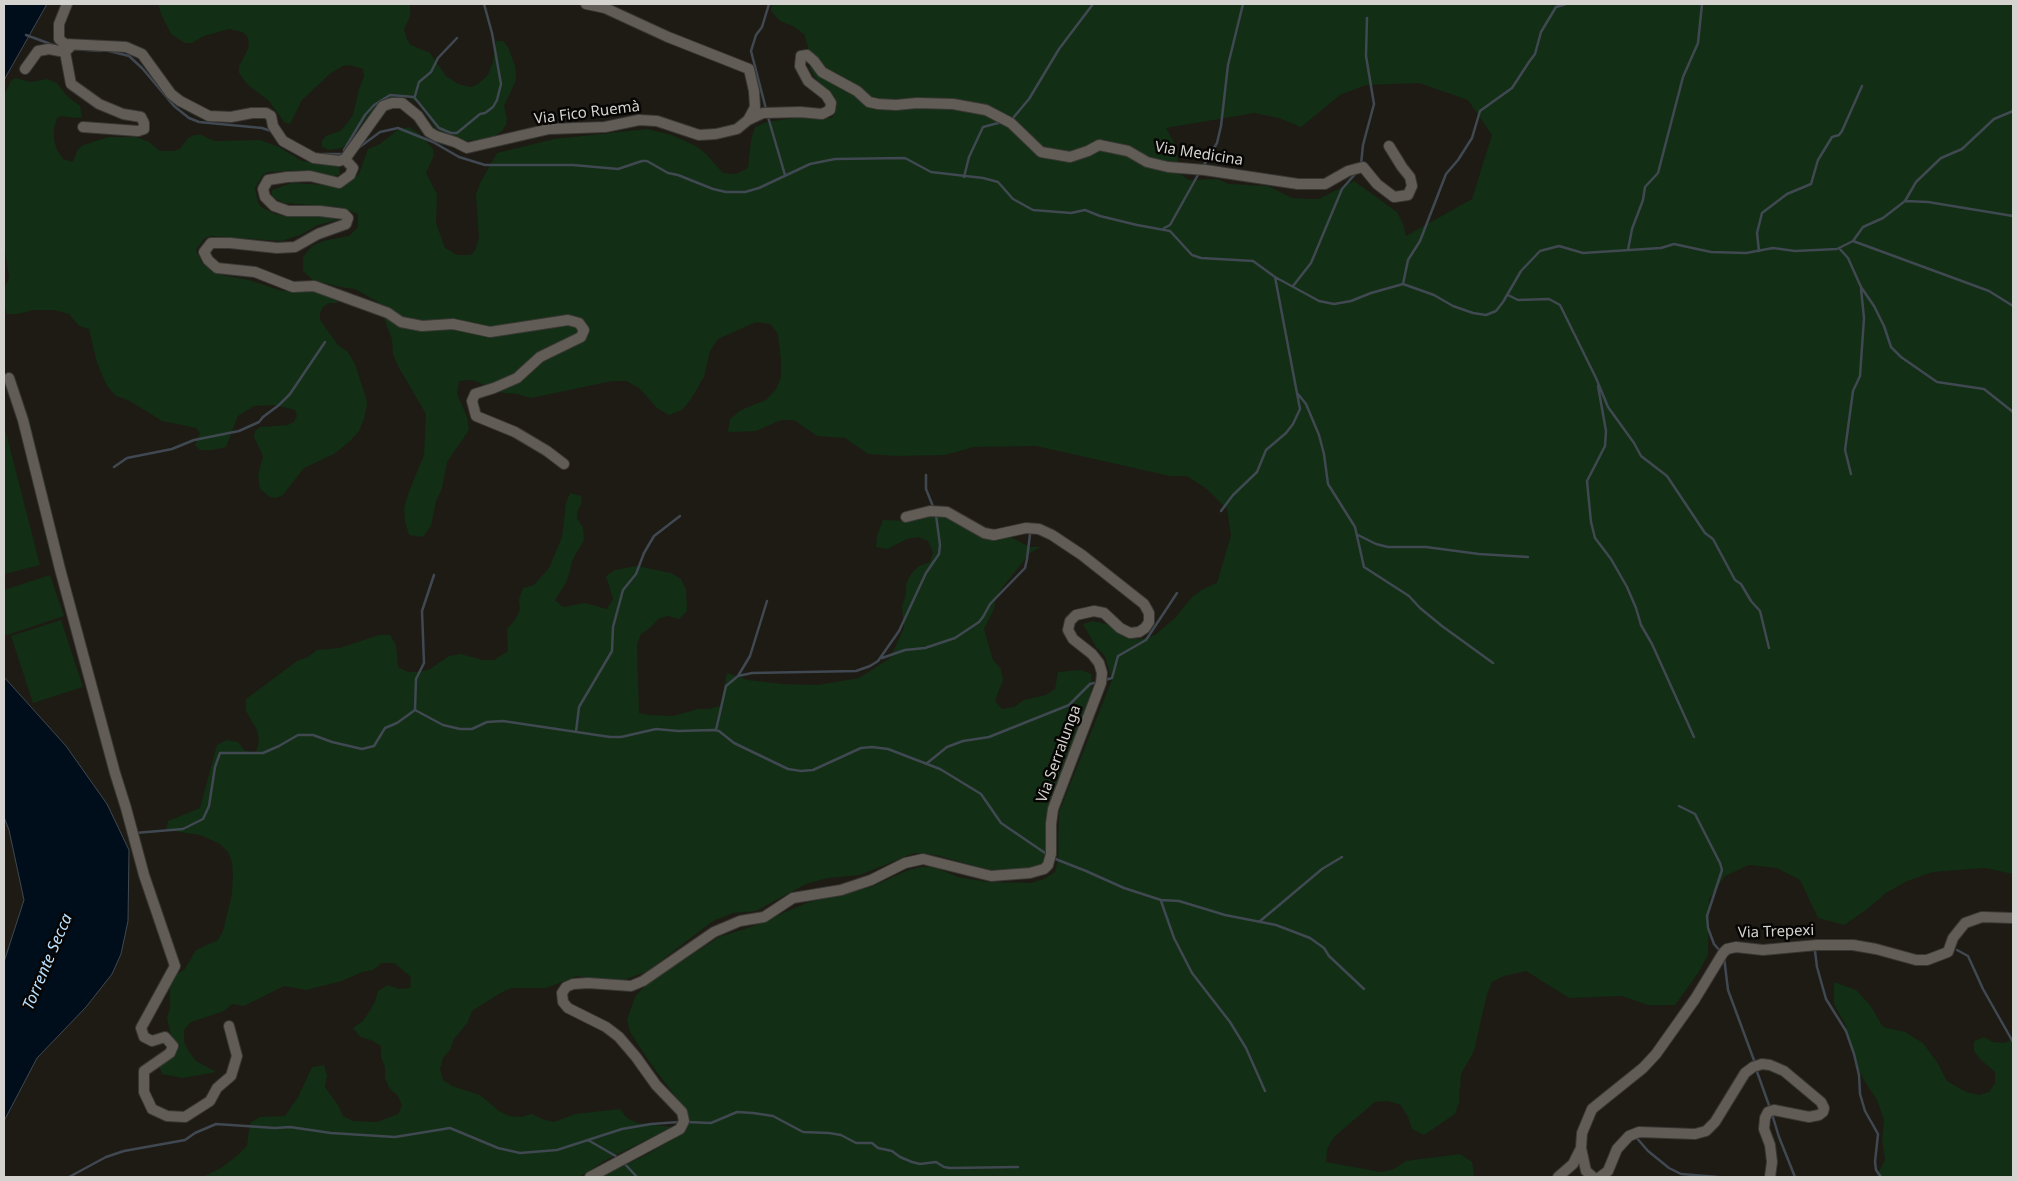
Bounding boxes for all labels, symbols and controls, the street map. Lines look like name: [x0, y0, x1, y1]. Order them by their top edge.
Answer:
street label: Via Fico Ruemà: [533, 98, 641, 128]
street label: Via Medicina: [1154, 138, 1244, 170]
street label: Via Serralunga: [1033, 703, 1085, 805]
water label: Torrente Secca: [19, 911, 77, 1013]
street label: Via Trepexi: [1738, 922, 1814, 942]

